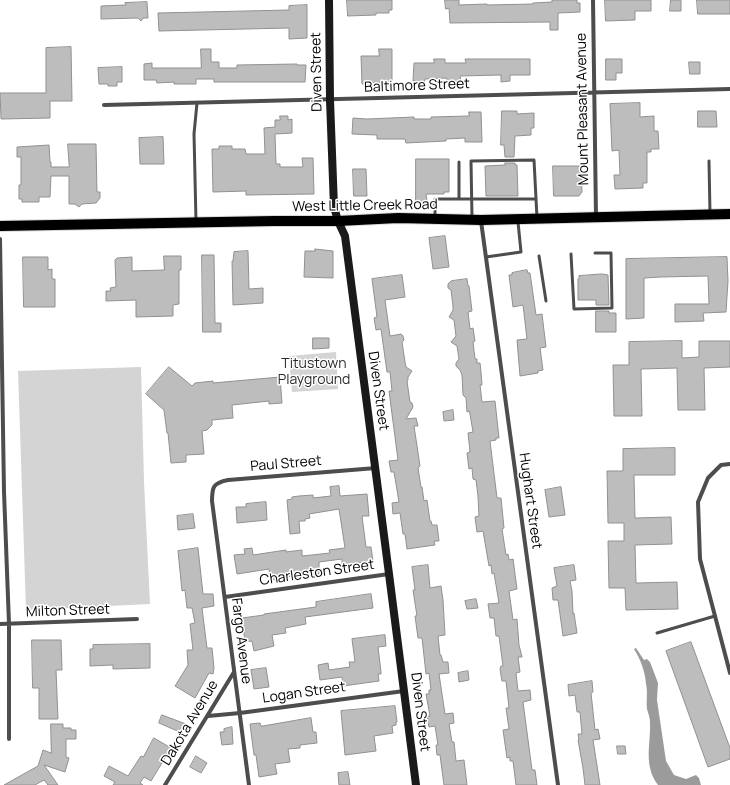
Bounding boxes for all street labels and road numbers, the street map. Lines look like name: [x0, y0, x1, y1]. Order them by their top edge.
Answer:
street label: Diven Street: [308, 32, 326, 112]
street label: Mount Pleasant Avenue: [573, 33, 593, 185]
street label: Baltimore Street: [364, 76, 470, 96]
street label: West Little Creek Road: [292, 196, 438, 216]
street label: Diven Street: [364, 350, 392, 432]
street label: Hughart Street: [515, 452, 545, 550]
street label: Paul Street: [250, 453, 322, 475]
street label: Charleston Street: [258, 557, 376, 589]
street label: Fargo Avenue: [227, 597, 255, 685]
street label: Milton Street: [26, 601, 110, 621]
street label: Diven Street: [407, 671, 433, 753]
street label: Dakota Avenue: [158, 677, 222, 769]
street label: Logan Street: [261, 679, 347, 707]

